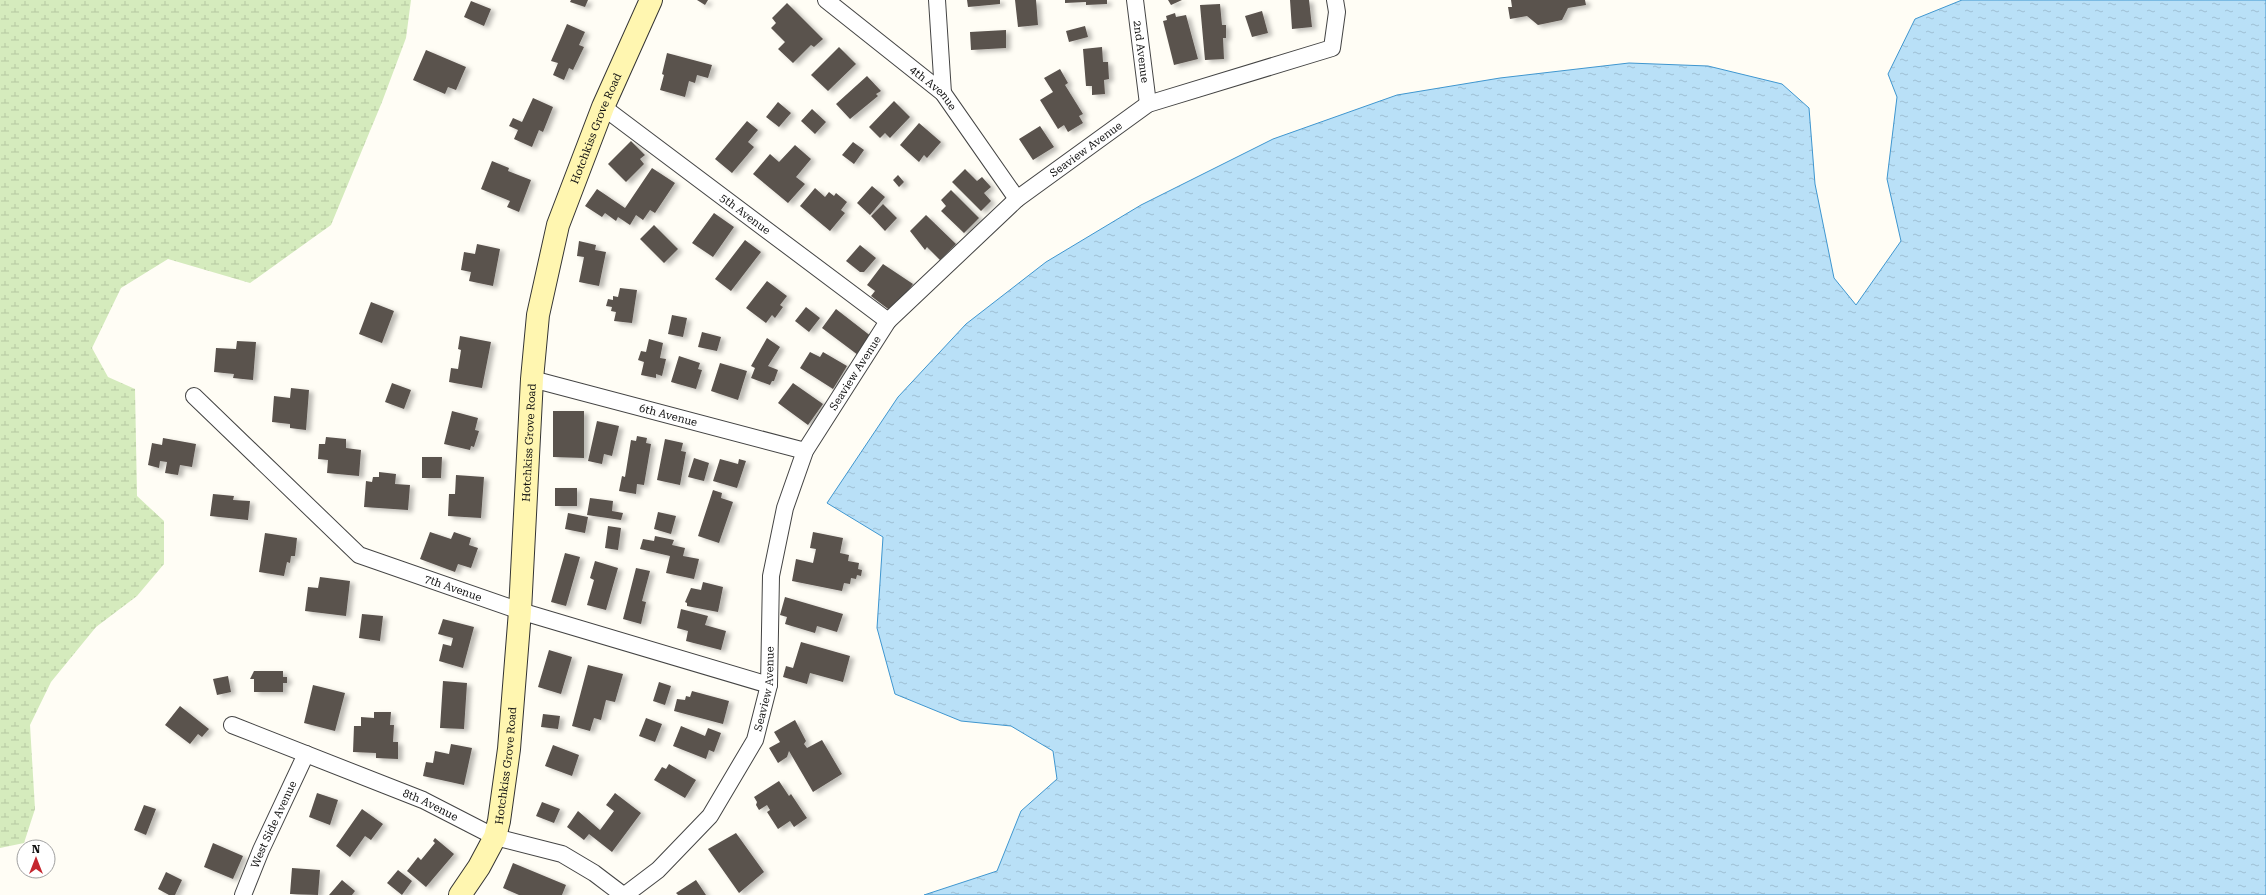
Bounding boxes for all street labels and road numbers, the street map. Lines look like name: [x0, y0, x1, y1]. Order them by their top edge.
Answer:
street label: 2nd Avenue: [1131, 20, 1151, 84]
street label: 4th Avenue: [907, 63, 959, 113]
street label: Hotchkiss Grove Road: [568, 71, 624, 186]
street label: Seaview Avenue: [1047, 119, 1125, 180]
street label: 5th Avenue: [717, 191, 773, 237]
street label: Seaview Avenue: [827, 333, 884, 413]
street label: Hotchkiss Grove Road: [520, 383, 539, 502]
street label: 6th Avenue: [638, 402, 699, 429]
street label: 7th Avenue: [423, 572, 483, 604]
street label: Seaview Avenue: [751, 646, 777, 733]
street label: Hotchkiss Grove Road: [493, 706, 519, 825]
street label: West Side Avenue: [248, 779, 300, 870]
street label: 8th Avenue: [401, 787, 460, 824]

